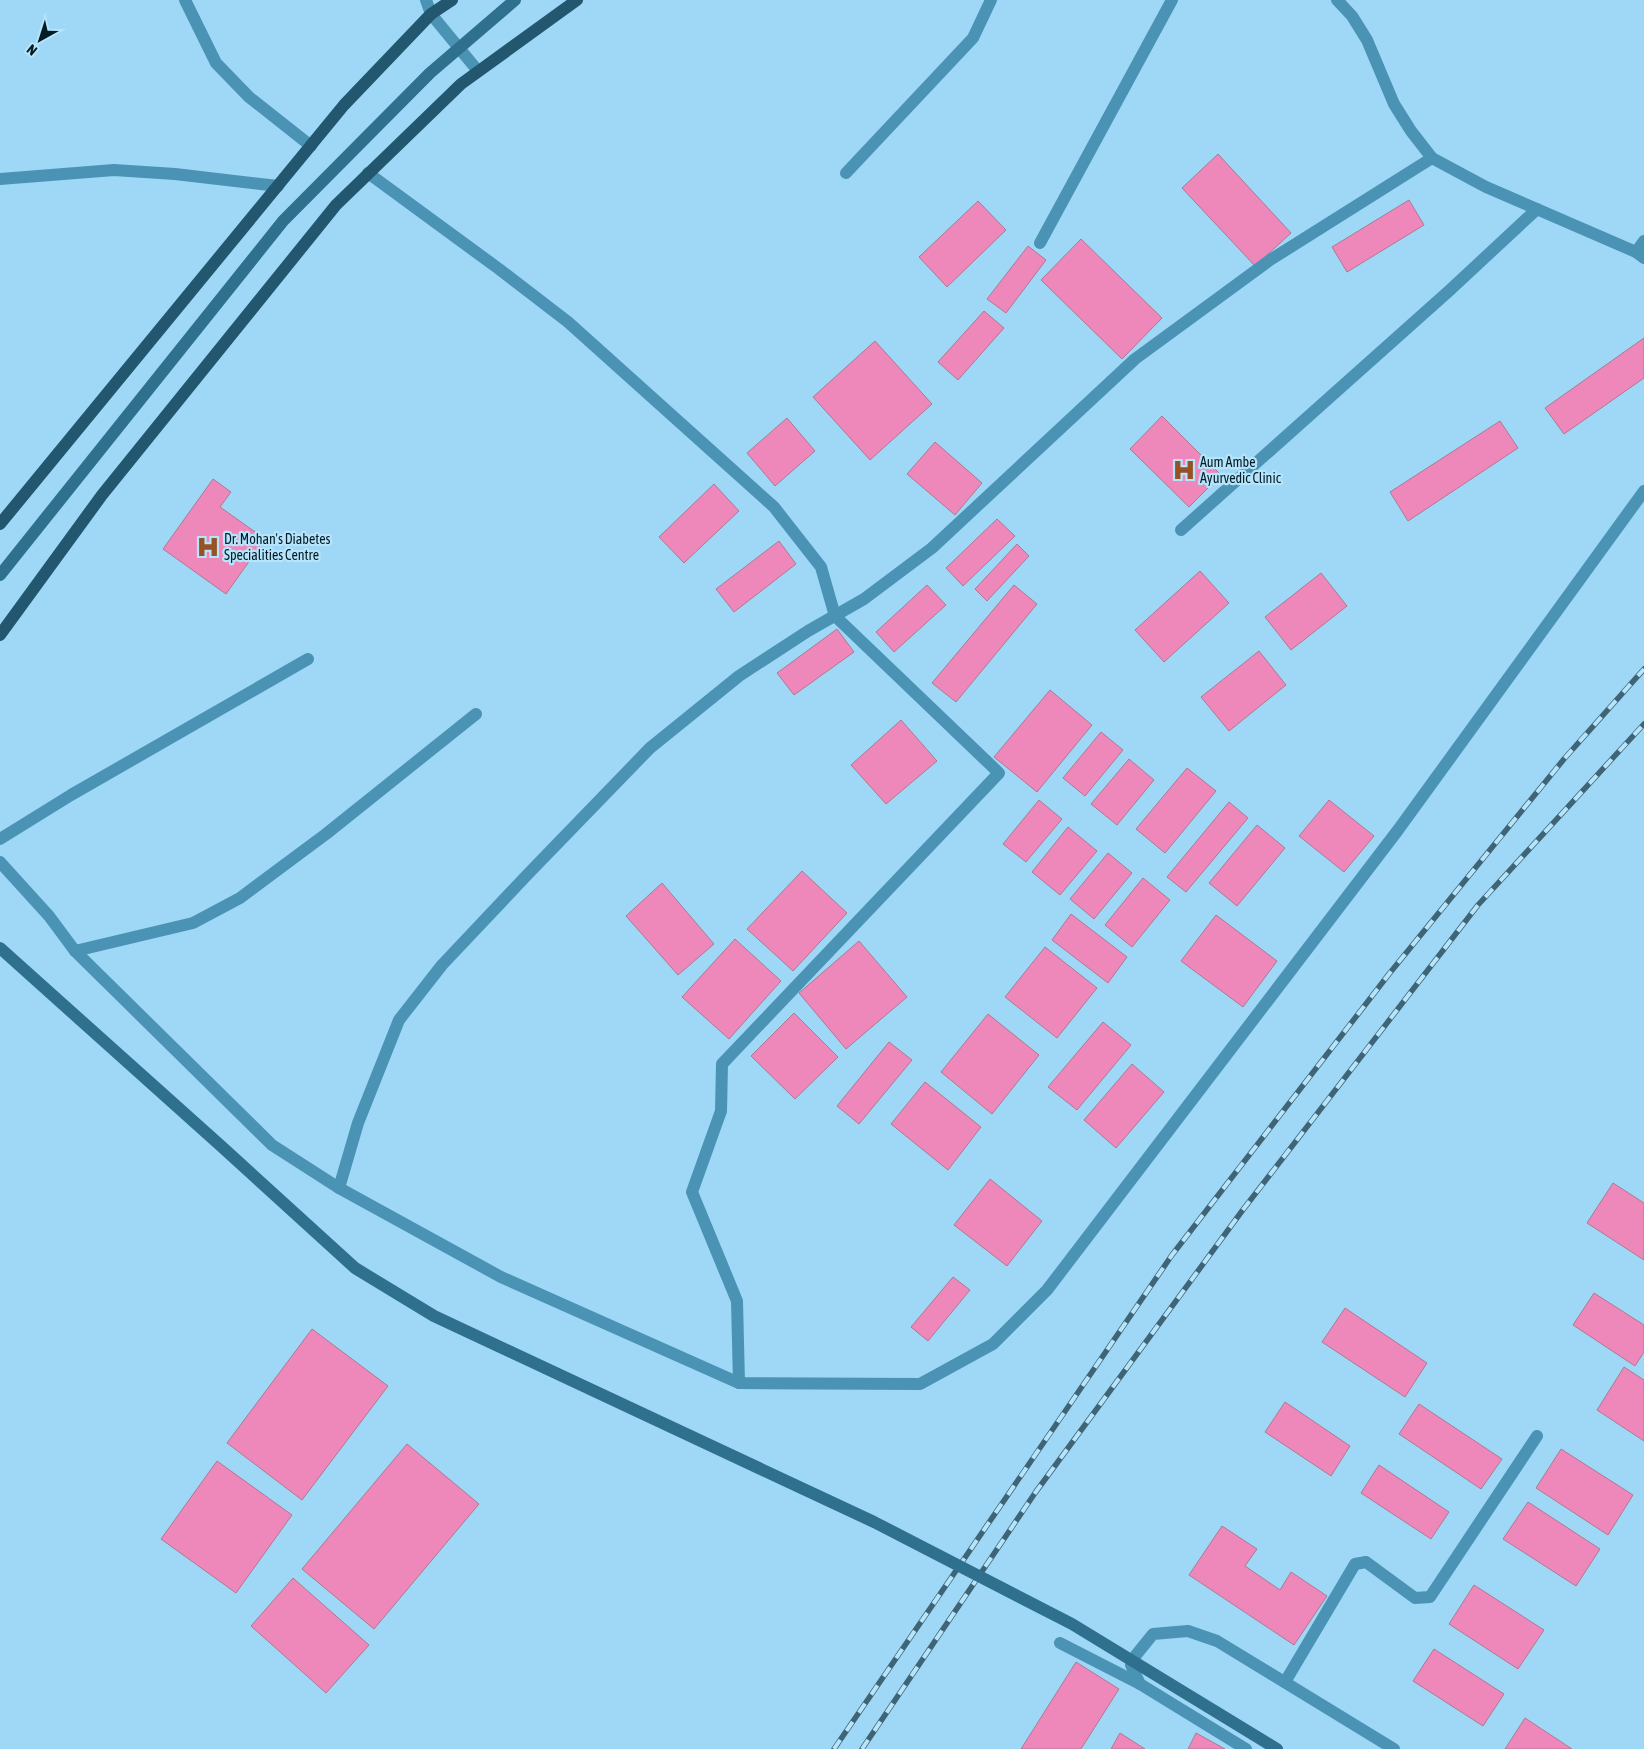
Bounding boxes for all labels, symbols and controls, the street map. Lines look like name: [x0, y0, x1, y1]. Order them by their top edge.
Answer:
north arrow: [15, 15, 65, 65]
text: N: [24, 41, 40, 59]
place label: Aum Ambe Ayurvedic Clinic: [1200, 454, 1282, 486]
hospital icon: Aum Ambe Ayurvedic Clinic: [1171, 457, 1197, 483]
place label: Dr. Mohan's Diabetes Specialities Centre: [224, 531, 331, 563]
hospital icon: Dr. Mohan's Diabetes Specialities Centre: [195, 534, 221, 560]

